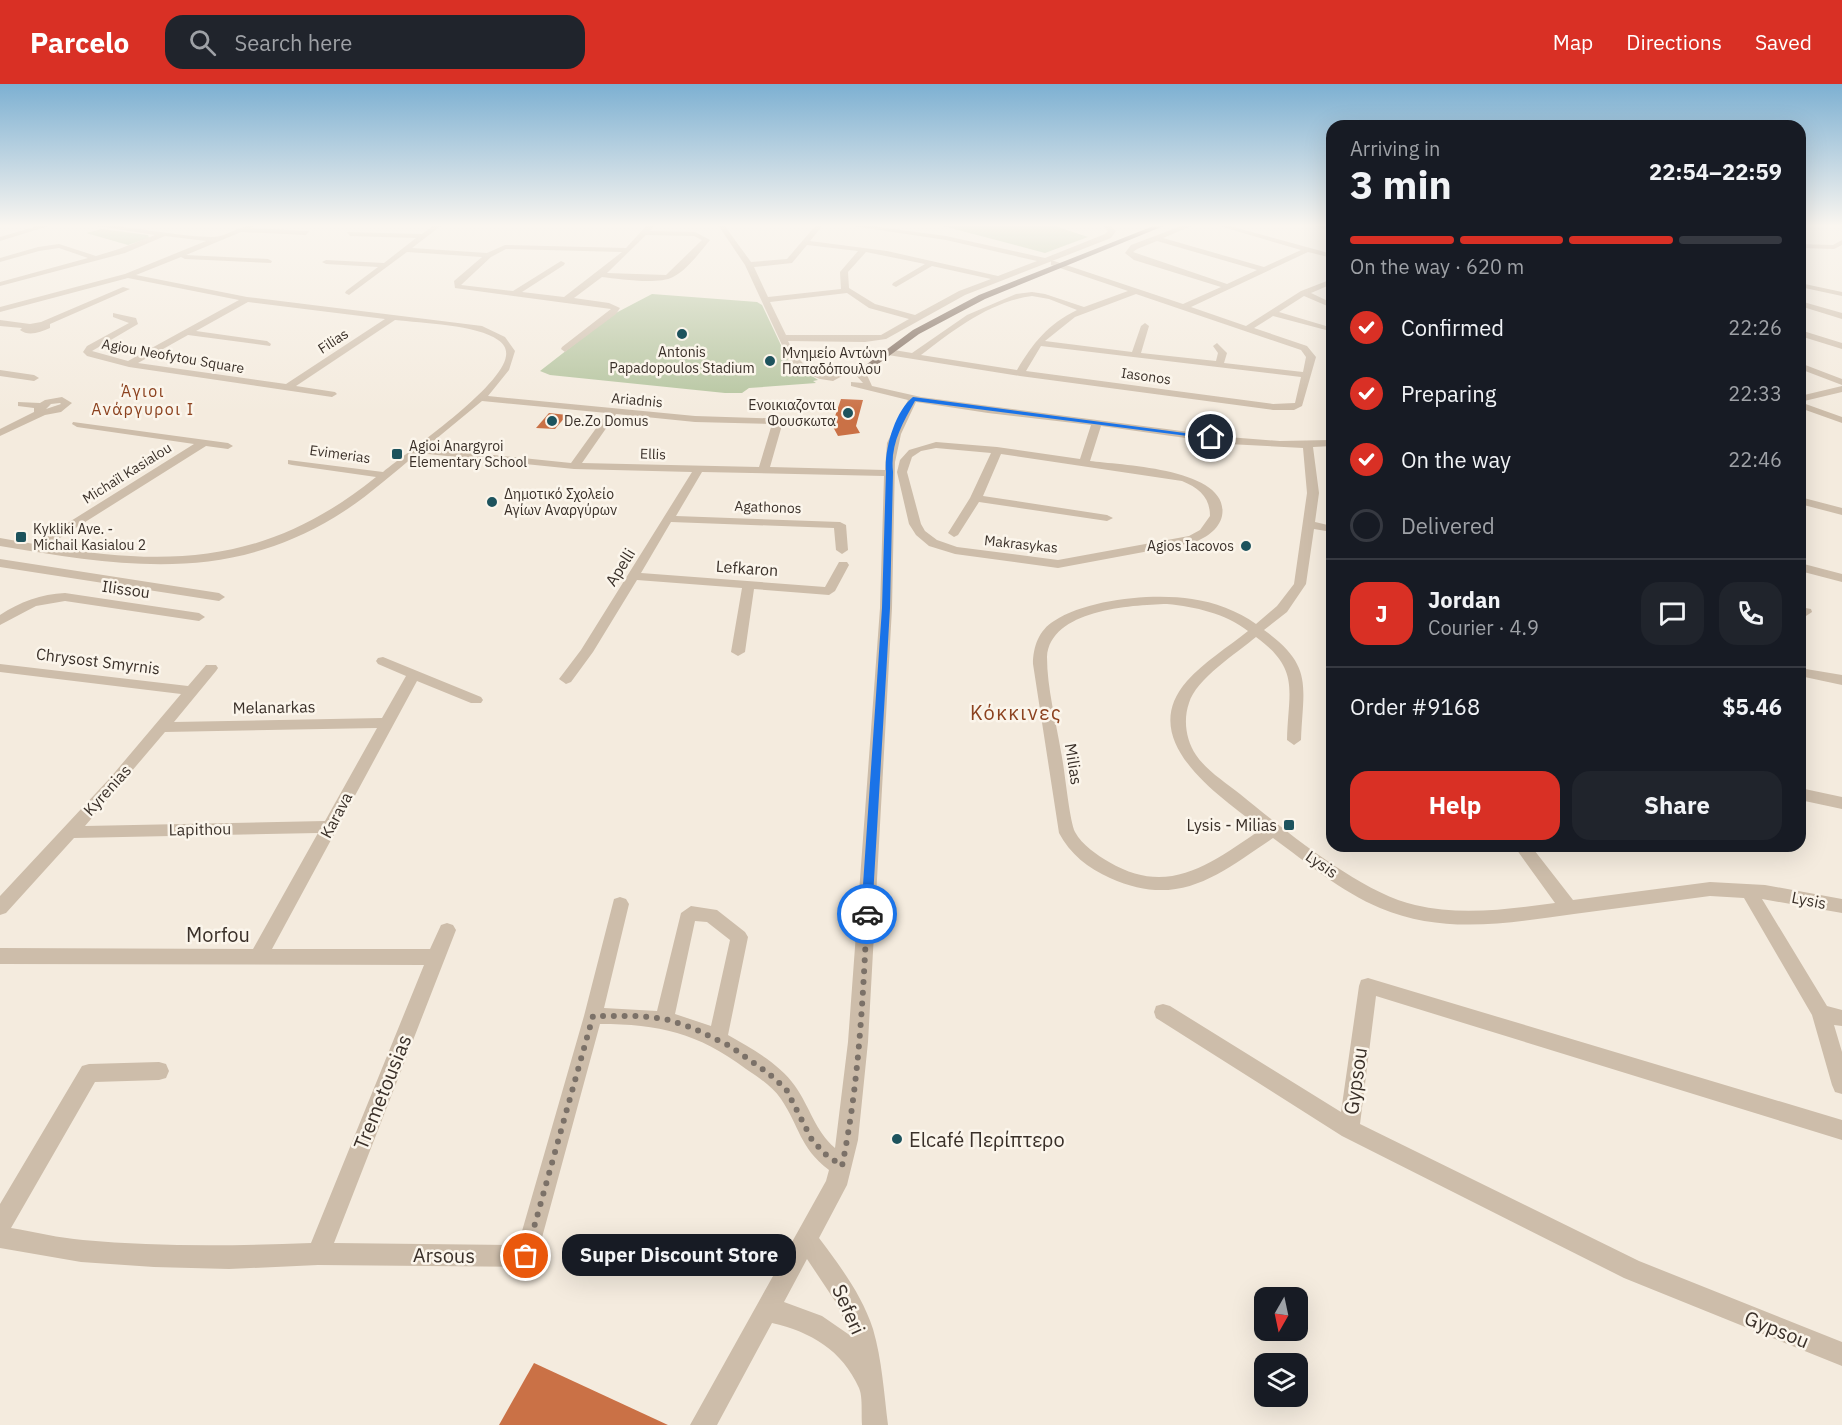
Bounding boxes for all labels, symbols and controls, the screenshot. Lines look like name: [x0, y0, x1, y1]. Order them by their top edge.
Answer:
search box: [165, 15, 585, 69]
text: Parcelo: [30, 24, 129, 61]
icon: search: [186, 26, 219, 59]
text: Search here: [234, 28, 352, 57]
text: Map: [1553, 28, 1593, 56]
text: Directions: [1626, 28, 1722, 56]
text: Saved: [1755, 28, 1812, 56]
text: Arriving in: [1350, 135, 1440, 162]
text: 22:54–22:59: [1649, 157, 1782, 186]
text: 3 min: [1350, 159, 1452, 210]
text: On the way · 620 m: [1350, 253, 1524, 280]
icon: check: [1350, 311, 1383, 344]
text: Confirmed: [1401, 313, 1504, 342]
text: 22:26: [1728, 314, 1782, 341]
street label: Filias: [314, 324, 352, 358]
marker: Antonis Papadopoulos Stadium: [675, 327, 689, 341]
street label: Agiou Neofytou Square: [100, 335, 246, 377]
place label: Antonis Papadopoulos Stadium: [609, 343, 755, 377]
place label: Μνημείο Αντώνη Παπαδόπουλου: [782, 344, 887, 378]
marker: Μνημείο Αντώνη Παπαδόπουλου: [763, 354, 777, 368]
street label: Iasonos: [1120, 364, 1172, 388]
icon: check: [1350, 377, 1383, 410]
text: Preparing: [1401, 379, 1496, 408]
text: 22:33: [1728, 380, 1782, 407]
district label: Άγιοι Ανάργυροι Ι: [91, 381, 195, 419]
street label: Ariadnis: [611, 389, 664, 411]
place label: Ενοικιαζονται Φουσκωτα: [748, 396, 836, 430]
marker: Ενοικιαζονται Φουσκωτα: [841, 406, 855, 420]
pin: [1185, 411, 1236, 462]
place label: De.Zo Domus: [564, 412, 649, 430]
marker: De.Zo Domus: [545, 414, 559, 428]
icon: home: [1194, 420, 1227, 453]
place label: Agioi Anargyroi Elementary School: [409, 437, 527, 471]
street label: Michaïl Kasialou: [79, 438, 175, 508]
street label: Evimerias: [308, 441, 372, 467]
icon: check: [1350, 443, 1383, 476]
street label: Ellis: [640, 445, 666, 463]
text: On the way: [1401, 445, 1511, 474]
text: 22:46: [1728, 446, 1782, 473]
marker: Agioi Anargyroi Elementary School: [390, 447, 404, 461]
place label: Δημοτικό Σχολείο Αγίων Αναργύρων: [504, 485, 617, 519]
marker: Δημοτικό Σχολείο Αγίων Αναργύρων: [485, 495, 499, 509]
street label: Agathonos: [734, 497, 802, 517]
text: Delivered: [1401, 511, 1495, 540]
place label: Kykliki Ave. - Michail Kasialou 2: [33, 520, 146, 554]
marker: Kykliki Ave. - Michail Kasialou 2: [14, 530, 28, 544]
street label: Makrasykas: [983, 531, 1059, 557]
place label: Agios Iacovos: [1147, 537, 1234, 555]
marker: Agios Iacovos: [1239, 539, 1253, 553]
street label: Apelli: [601, 544, 639, 590]
street label: Lefkaron: [715, 556, 779, 580]
street label: Ilissou: [101, 576, 151, 602]
button: chat: [1641, 582, 1704, 645]
button: phone: [1719, 582, 1782, 645]
text: Jordan: [1428, 585, 1501, 614]
text: J: [1375, 599, 1388, 628]
text: Courier · 4.9: [1428, 614, 1539, 641]
street label: Chrysost Smyrnis: [35, 643, 161, 679]
text: Order #9168: [1350, 692, 1480, 721]
text: $5.46: [1722, 692, 1782, 721]
street label: Melanarkas: [232, 696, 316, 718]
district label: Κόκκινες: [970, 699, 1062, 726]
street label: Milias: [1061, 742, 1087, 786]
street label: Kyrenias: [79, 760, 135, 820]
button: Help: [1350, 771, 1560, 840]
button: Share: [1572, 771, 1782, 840]
street label: Karava: [316, 788, 357, 841]
place label: Lysis - Milias: [1187, 815, 1277, 835]
street label: Lapithou: [169, 818, 231, 840]
marker: Lysis - Milias: [1282, 818, 1296, 832]
street label: Lysis: [1302, 846, 1342, 882]
courier: [837, 884, 897, 944]
street label: Lysis: [1790, 887, 1828, 913]
icon: car: [851, 898, 884, 931]
street label: Morfou: [186, 921, 250, 948]
street label: Tremetousias: [347, 1030, 417, 1154]
street label: Gypsou: [1337, 1046, 1373, 1116]
place label: Elcafé Περίπτερο: [909, 1126, 1065, 1153]
marker: Elcafé Περίπτερο: [890, 1132, 904, 1146]
pin: [500, 1230, 551, 1281]
callout: Super Discount Store: [562, 1235, 796, 1277]
icon: bag: [509, 1239, 542, 1272]
street label: Arsous: [413, 1241, 475, 1269]
text: Super Discount Store: [580, 1241, 778, 1268]
street label: Seferi: [826, 1280, 872, 1338]
north arrow: [1254, 1287, 1308, 1341]
map controls: [1254, 1287, 1308, 1407]
street label: Gypsou: [1741, 1304, 1813, 1354]
button: layers: [1254, 1353, 1308, 1407]

